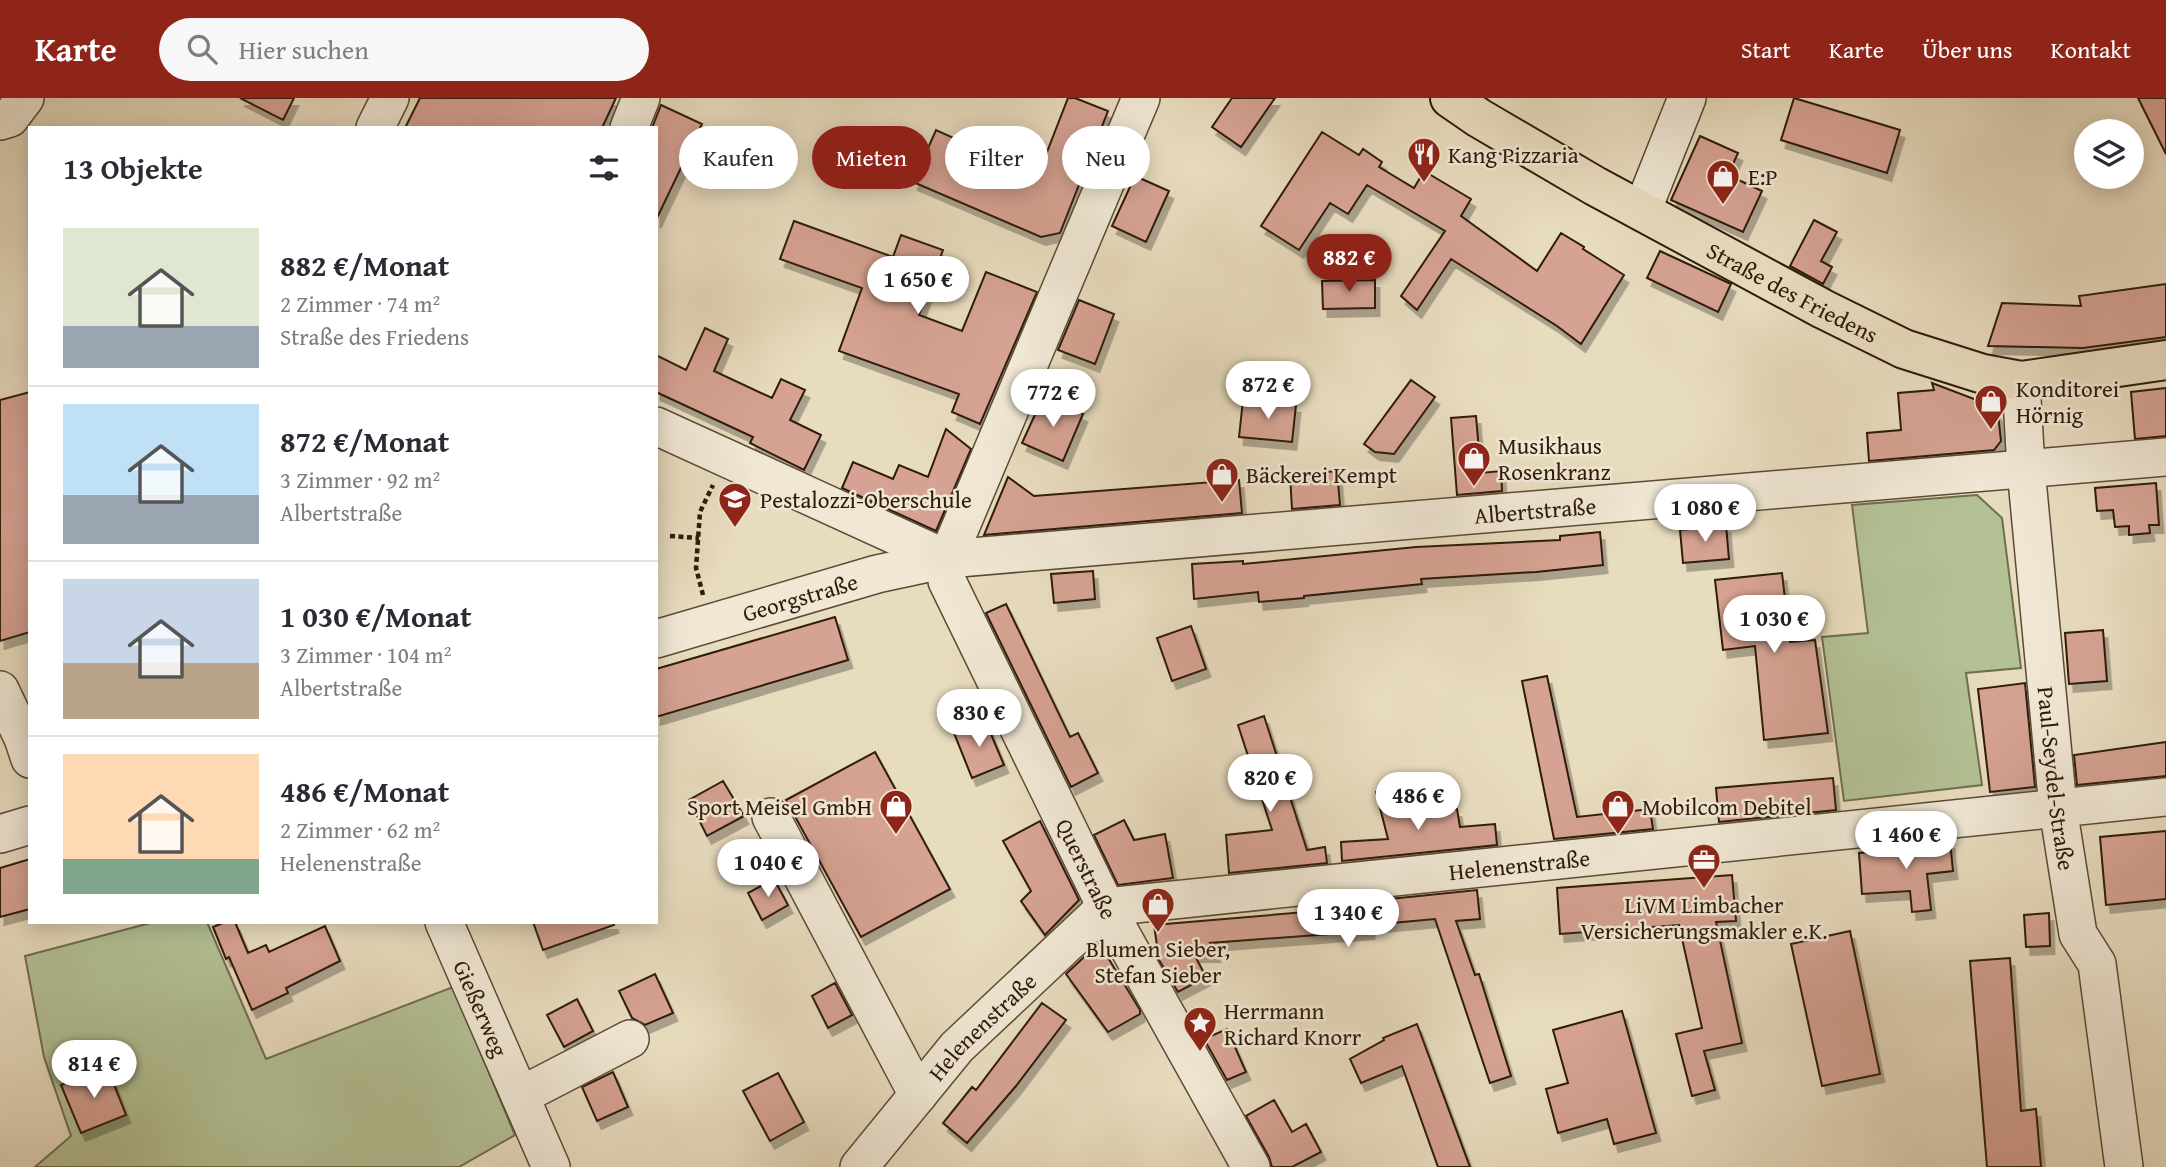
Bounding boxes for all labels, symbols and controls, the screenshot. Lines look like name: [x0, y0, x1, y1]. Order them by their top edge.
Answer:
search box: [159, 18, 649, 81]
text: Karte: [35, 25, 117, 73]
icon: search: [183, 30, 221, 68]
text: Hier suchen: [239, 30, 369, 69]
text: Start: [1741, 32, 1791, 67]
text: Karte: [1829, 32, 1884, 67]
text: Über uns: [1922, 32, 2013, 67]
text: Kontakt: [2051, 32, 2131, 67]
map controls: [2074, 119, 2144, 189]
button: layers: [2074, 119, 2144, 189]
chip: Kaufen: [679, 126, 798, 189]
chip: Mieten: [812, 126, 931, 189]
chip: Filter: [945, 126, 1048, 189]
chip: Neu: [1062, 126, 1150, 189]
restaurant icon: Kang Pizzaria: [1405, 135, 1443, 184]
place label: Kang Pizzaria: [1448, 138, 1579, 171]
text: 13 Objekte: [63, 146, 203, 190]
icon: filters: [585, 149, 623, 187]
shop icon: E:P: [1704, 157, 1742, 206]
place label: E:P: [1748, 160, 1778, 193]
street label: Straße des Friedens: [1701, 233, 1884, 350]
pin: 882 €: [1300, 234, 1398, 294]
text: 882 €: [1323, 240, 1375, 273]
text: 882 €/Monat: [280, 243, 449, 287]
icon: home: [119, 256, 203, 340]
pin: 1 650 €: [853, 256, 983, 316]
text: 1 650 €: [883, 262, 953, 295]
text: 2 Zimmer · 74 m²: [280, 287, 440, 320]
text: Straße des Friedens: [280, 320, 469, 353]
pin: 872 €: [1219, 362, 1317, 421]
text: 872 €: [1242, 367, 1294, 400]
pin: 772 €: [1004, 370, 1102, 429]
place label: Konditorei Hörnig: [2016, 372, 2119, 431]
text: 772 €: [1027, 375, 1079, 408]
shop icon: Konditorei Hörnig: [1972, 382, 2010, 431]
text: 872 €/Monat: [280, 419, 449, 463]
place label: Musikhaus Rosenkranz: [1498, 429, 1611, 488]
icon: home: [119, 432, 203, 516]
shop icon: Musikhaus Rosenkranz: [1455, 439, 1493, 488]
shop icon: Bäckerei Kempt: [1203, 455, 1241, 504]
place label: Bäckerei Kempt: [1246, 458, 1397, 491]
text: 3 Zimmer · 92 m²: [280, 463, 440, 496]
school or university icon: Pestalozzi-Oberschule: [716, 480, 754, 529]
place label: Pestalozzi-Oberschule: [760, 483, 972, 516]
pin: 1 080 €: [1640, 484, 1770, 544]
street label: Albertstraße: [1473, 488, 1597, 531]
text: 1 080 €: [1670, 490, 1740, 523]
text: Albertstraße: [280, 496, 402, 529]
street label: Georgstraße: [738, 564, 862, 629]
text: 1 030 €/Monat: [280, 594, 472, 638]
pin: 1 030 €: [1709, 596, 1839, 655]
text: 1 030 €: [1739, 601, 1809, 634]
icon: home: [119, 607, 203, 691]
text: 3 Zimmer · 104 m²: [280, 638, 451, 671]
text: Albertstraße: [280, 671, 402, 704]
street label: Paul-Seydel-Straße: [2030, 685, 2084, 873]
pin: 830 €: [930, 690, 1028, 749]
text: 830 €: [953, 695, 1005, 728]
pin: 820 €: [1221, 754, 1319, 814]
text: 820 €: [1244, 760, 1296, 793]
text: 486 €/Monat: [280, 769, 449, 813]
pin: 486 €: [1369, 772, 1467, 832]
text: 486 €: [1392, 778, 1444, 811]
icon: home: [119, 782, 203, 866]
shop icon: Sport Meisel GmbH: [877, 787, 915, 836]
shop icon: Mobilcom Debitel: [1599, 787, 1637, 836]
place label: Sport Meisel GmbH: [687, 790, 872, 823]
place label: Mobilcom Debitel: [1642, 790, 1812, 823]
pin: 1 460 €: [1841, 812, 1971, 871]
text: 2 Zimmer · 62 m²: [280, 813, 440, 846]
street label: Querstraße: [1049, 813, 1126, 925]
text: 1 460 €: [1871, 817, 1941, 850]
pin: 1 040 €: [703, 840, 833, 899]
street label: Helenenstraße: [1447, 840, 1592, 888]
office icon: LiVM Limbacher Versicherungsmakler e.K.: [1685, 841, 1723, 890]
text: 1 040 €: [733, 845, 803, 878]
text: Helenenstraße: [280, 846, 422, 879]
shop icon: Blumen Sieber, Stefan Sieber: [1139, 885, 1177, 934]
place label: LiVM Limbacher Versicherungsmakler e.K.: [1580, 888, 1828, 947]
pin: 1 340 €: [1283, 890, 1413, 949]
text: 1 340 €: [1313, 895, 1383, 928]
place label: Blumen Sieber, Stefan Sieber: [1086, 932, 1230, 991]
street label: Gießerweg: [446, 954, 518, 1062]
street label: Helenenstraße: [920, 965, 1043, 1087]
place label: Herrmann Richard Knorr: [1224, 994, 1362, 1053]
place icon: Herrmann Richard Knorr: [1181, 1004, 1219, 1053]
pin: 814 €: [45, 1040, 143, 1100]
text: 814 €: [68, 1046, 120, 1079]

